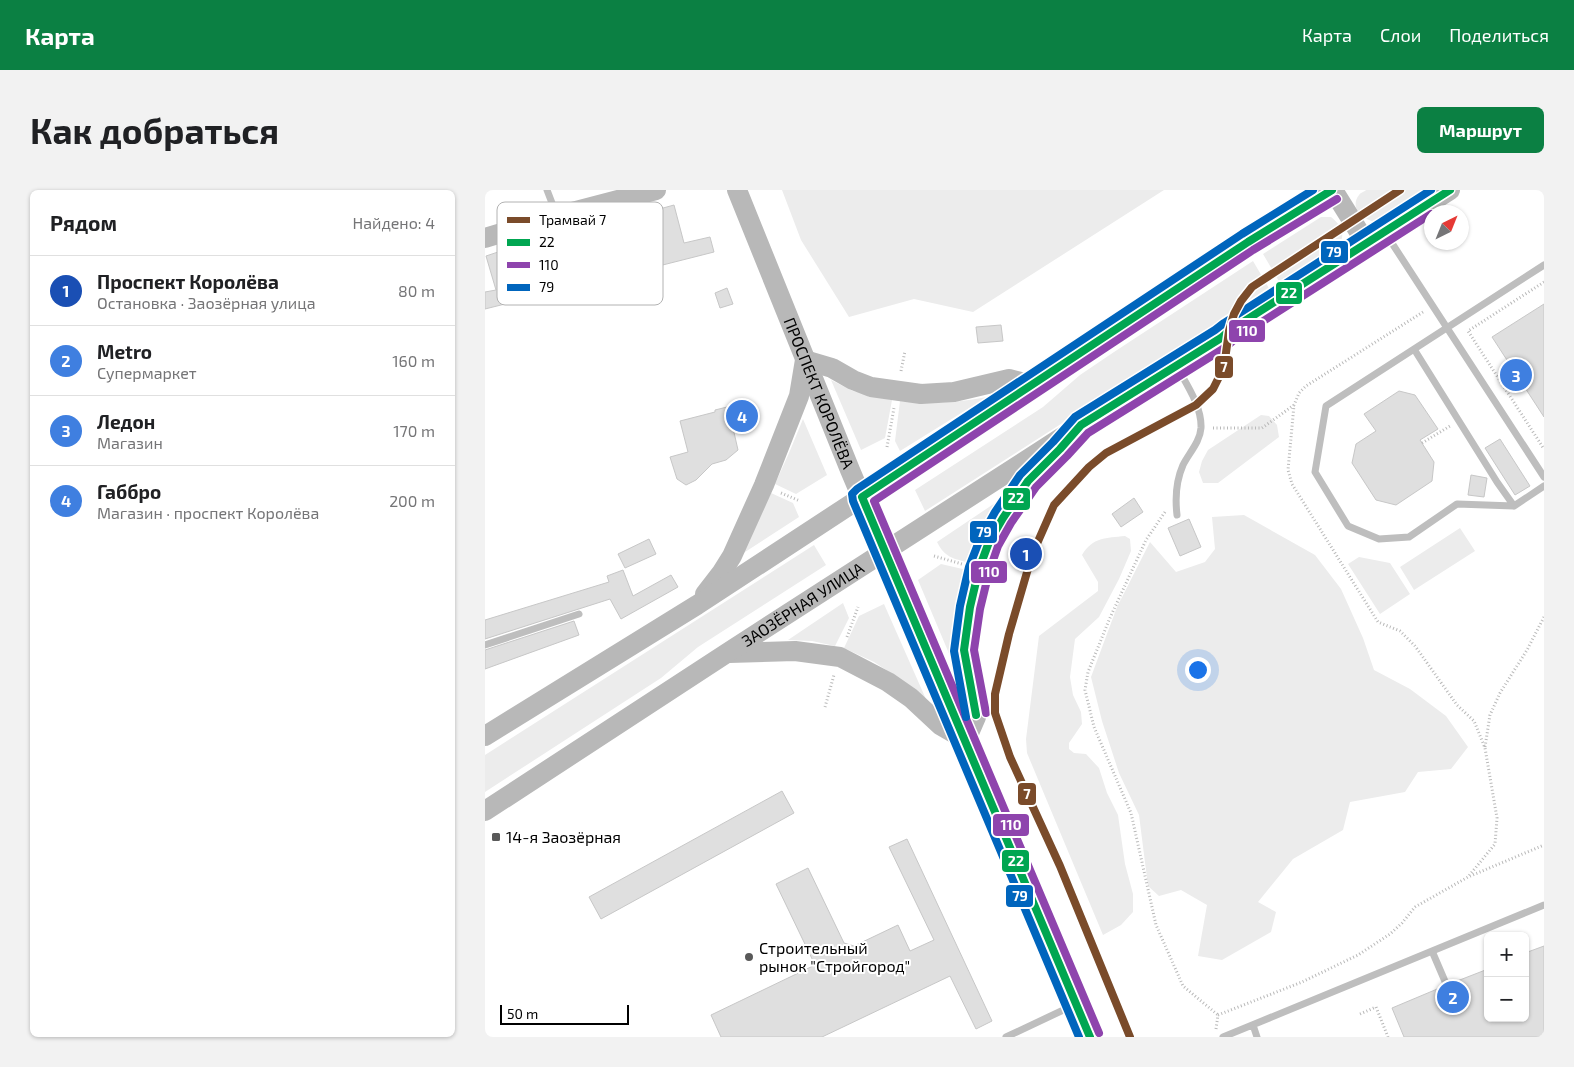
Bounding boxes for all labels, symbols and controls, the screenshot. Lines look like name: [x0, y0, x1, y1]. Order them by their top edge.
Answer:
text: Карта: [25, 21, 95, 50]
text: Карта: [1302, 24, 1352, 46]
text: Слои: [1380, 24, 1421, 46]
text: Поделиться: [1449, 24, 1549, 46]
button: Маршрут: [1417, 107, 1544, 153]
text: Как добраться: [30, 109, 279, 151]
legend: [497, 202, 663, 305]
north arrow: [1424, 205, 1469, 250]
text: Рядом: [50, 210, 117, 235]
text: Трамвай 7: [539, 211, 606, 228]
text: Найдено: 4: [352, 213, 435, 232]
text: 22: [539, 233, 555, 250]
line badge: 79: [1320, 240, 1349, 264]
text: 79: [1326, 243, 1342, 260]
text: 110: [539, 256, 559, 273]
text: Проспект Королёва: [97, 270, 279, 293]
text: 79: [539, 278, 554, 295]
text: 1: [63, 281, 69, 300]
text: 80 m: [398, 281, 435, 300]
line badge: 22: [1275, 281, 1303, 305]
text: 22: [1281, 284, 1297, 301]
text: Остановка · Заозёрная улица: [97, 293, 315, 312]
street label: ПРОСПЕКТ КОРОЛЁВА: [780, 314, 858, 471]
line badge: 110: [1228, 319, 1266, 343]
text: 110: [1237, 322, 1258, 339]
text: Metro: [97, 340, 152, 363]
text: 2: [61, 351, 71, 370]
text: 160 m: [392, 351, 435, 370]
line badge: 7: [1214, 355, 1234, 379]
pin: 3: [1500, 356, 1532, 394]
text: 7: [1220, 358, 1228, 375]
text: Супермаркет: [97, 363, 196, 382]
pin: 4: [726, 397, 758, 435]
text: Ледон: [97, 410, 155, 433]
text: 3: [61, 421, 71, 440]
text: 170 m: [393, 421, 435, 440]
text: Магазин: [97, 433, 163, 452]
text: Габбро: [97, 480, 161, 503]
line badge: 22: [1002, 487, 1031, 511]
text: 22: [1008, 489, 1024, 506]
text: 4: [61, 491, 71, 510]
text: 200 m: [389, 491, 435, 510]
text: Магазин · проспект Королёва: [97, 503, 319, 522]
line badge: 79: [969, 520, 998, 544]
text: 79: [976, 523, 992, 540]
pin: 1: [1010, 535, 1042, 573]
street label: ЗАОЗЁРНАЯ УЛИЦА: [738, 558, 867, 650]
line badge: 110: [970, 560, 1008, 584]
text: 110: [979, 563, 1000, 580]
your location: [1185, 657, 1211, 683]
line badge: 7: [1017, 782, 1037, 806]
text: 7: [1023, 785, 1031, 802]
line badge: 110: [992, 813, 1030, 837]
text: 110: [1001, 816, 1022, 833]
place label: 14-я Заозёрная: [506, 827, 621, 846]
marker: 14-я Заозёрная: [490, 831, 502, 843]
line badge: 22: [1001, 849, 1030, 873]
text: 22: [1008, 852, 1024, 869]
line badge: 79: [1005, 884, 1034, 908]
text: 79: [1012, 887, 1028, 904]
map controls: [1484, 932, 1529, 1022]
button: +: [1484, 932, 1529, 977]
place label: Строительный рынок "Стройгород": [759, 938, 910, 975]
marker: Строительный рынок "Стройгород": [743, 951, 755, 963]
button: −: [1484, 977, 1529, 1022]
pin: 2: [1437, 978, 1469, 1016]
scale bar: [500, 1002, 629, 1025]
text: 50 m: [507, 1005, 538, 1022]

